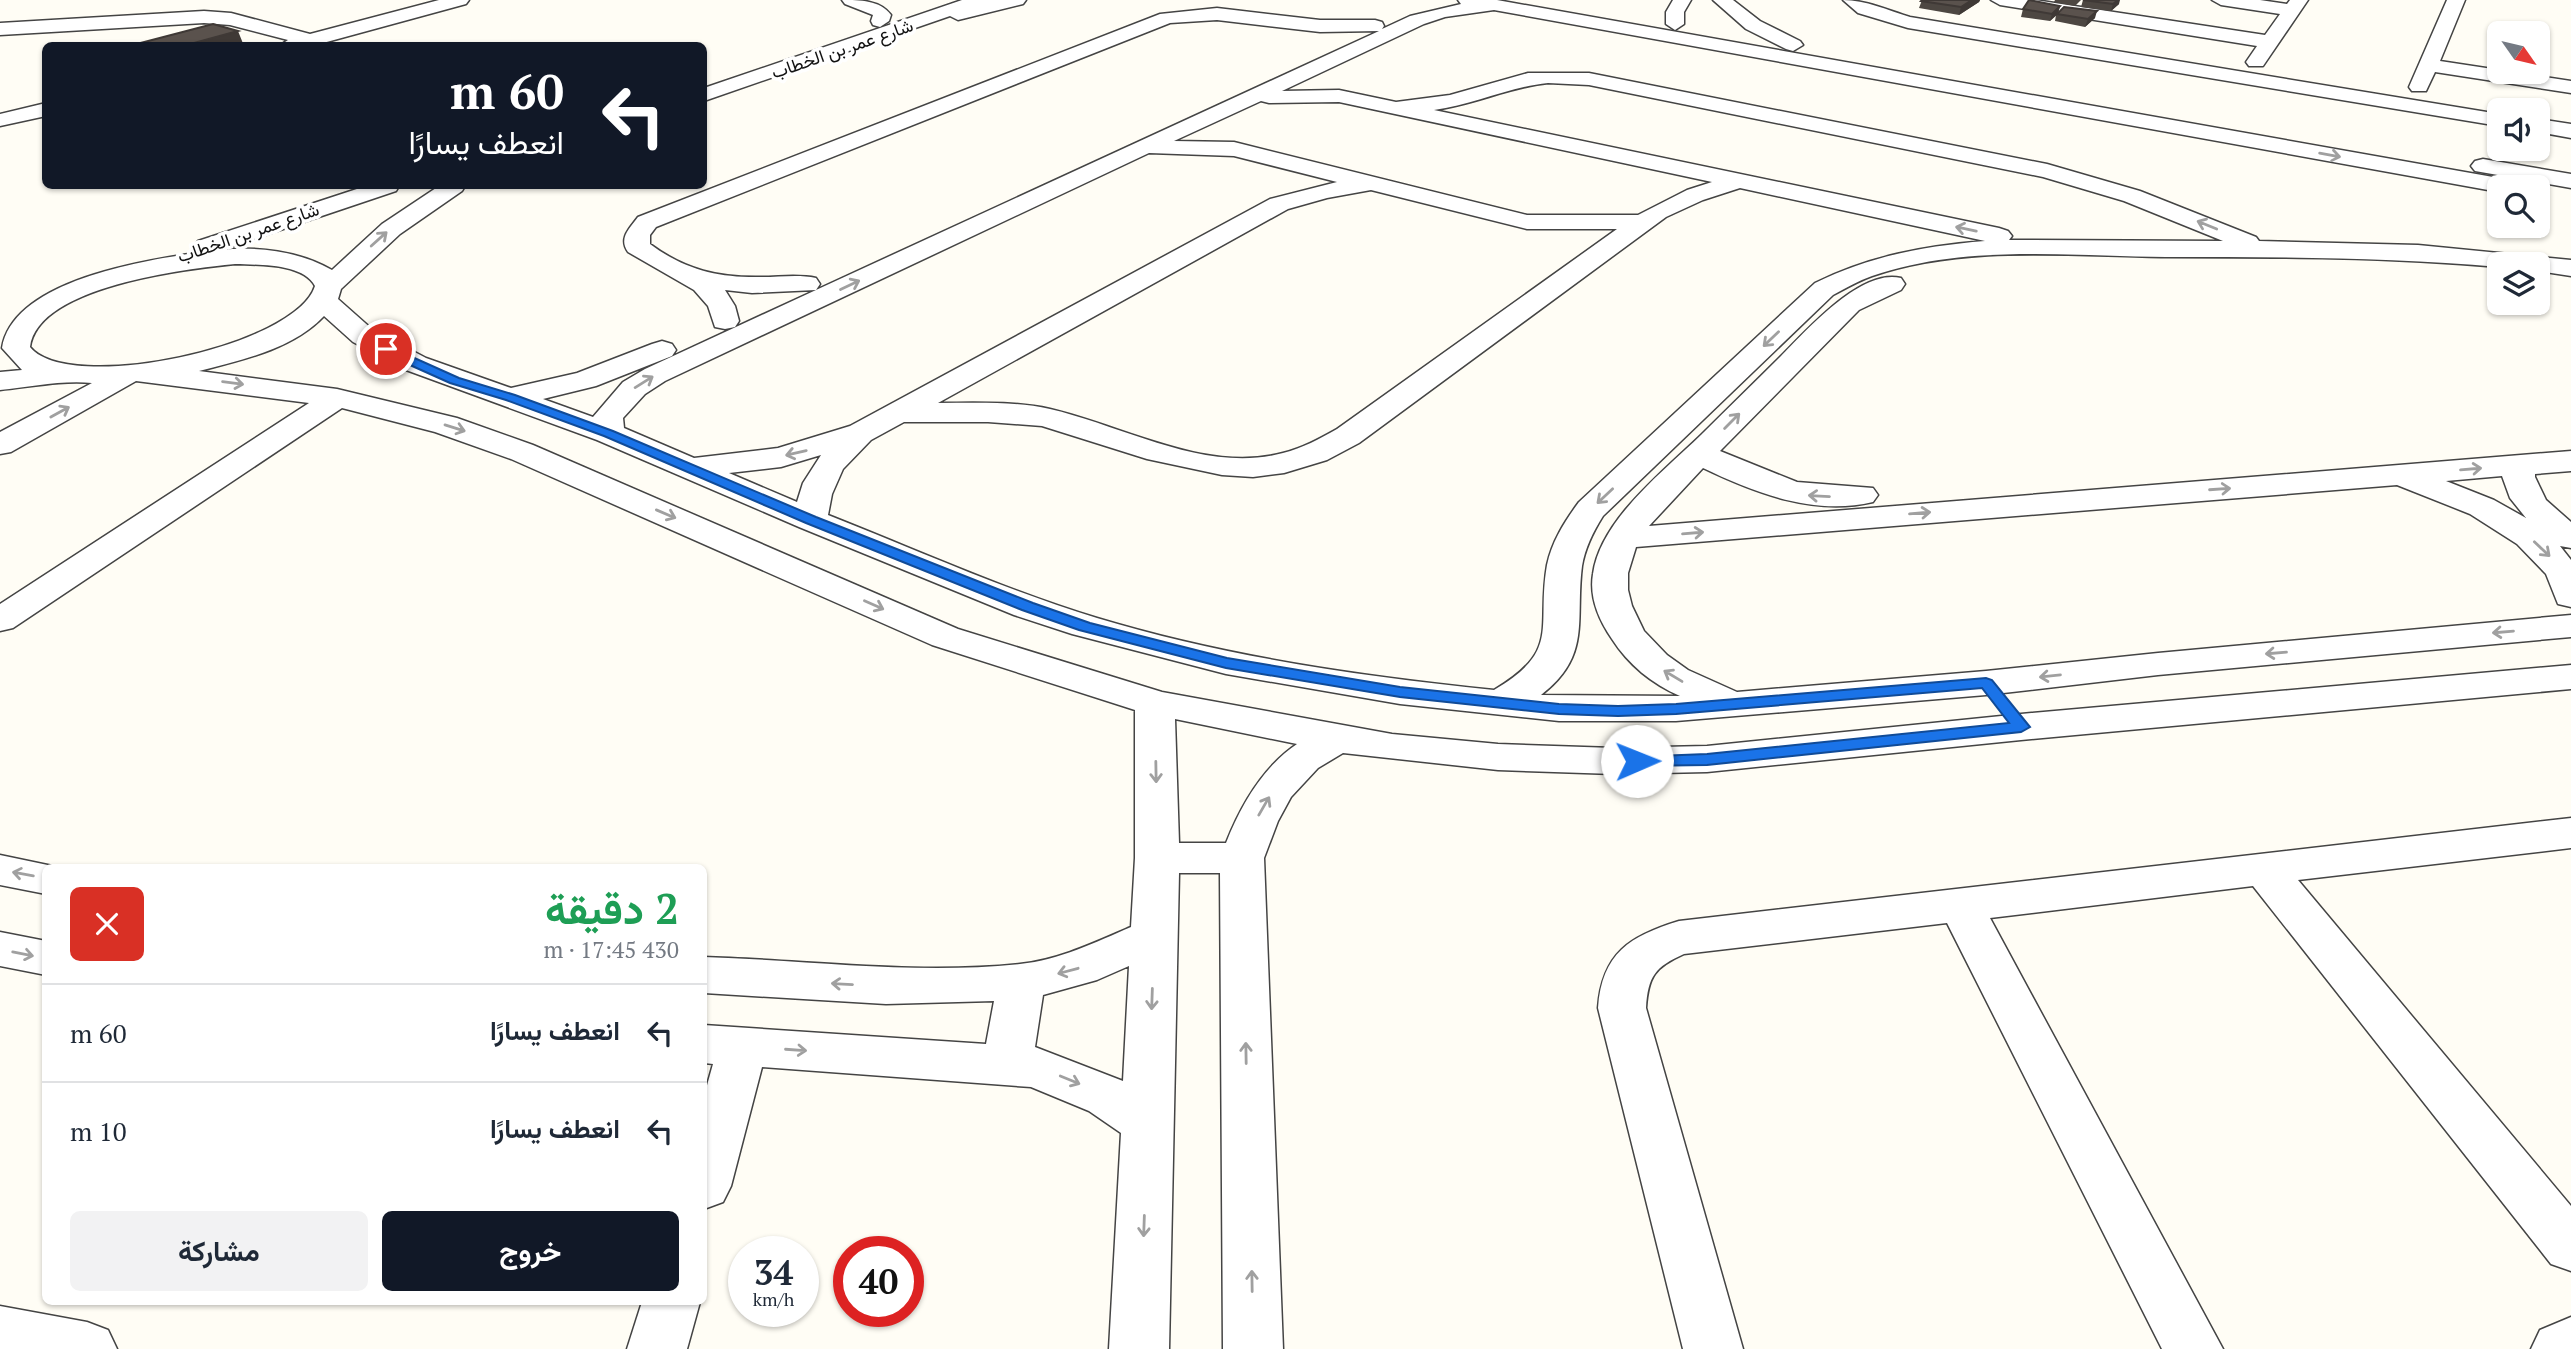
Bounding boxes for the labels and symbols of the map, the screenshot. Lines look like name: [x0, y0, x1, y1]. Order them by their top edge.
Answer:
street label: شارع عمر بن الخطاب: [768, 12, 916, 84]
north arrow: [2487, 21, 2550, 84]
one-way arrow: [2318, 149, 2341, 162]
street label: شارع عمر بن الخطاب: [174, 196, 322, 268]
one-way arrow: [2197, 217, 2219, 230]
one-way arrow: [1955, 222, 1978, 236]
one-way arrow: [369, 232, 387, 248]
one-way arrow: [839, 277, 860, 291]
pin: [356, 319, 416, 379]
one-way arrow: [1763, 331, 1780, 348]
one-way arrow: [634, 374, 654, 388]
one-way arrow: [221, 377, 244, 390]
one-way arrow: [49, 405, 70, 418]
one-way arrow: [1724, 413, 1741, 430]
one-way arrow: [444, 422, 466, 435]
one-way arrow: [785, 447, 808, 461]
one-way arrow: [2460, 462, 2482, 475]
one-way arrow: [2208, 482, 2231, 495]
one-way arrow: [1597, 487, 1614, 504]
one-way arrow: [1808, 490, 1831, 503]
one-way arrow: [1908, 506, 1931, 519]
one-way arrow: [654, 508, 676, 521]
one-way arrow: [1682, 526, 1704, 539]
one-way arrow: [2533, 540, 2550, 557]
one-way arrow: [863, 599, 884, 612]
one-way arrow: [2492, 626, 2515, 639]
one-way arrow: [2266, 647, 2288, 660]
one-way arrow: [1664, 669, 1683, 684]
one-way arrow: [2039, 670, 2062, 683]
position arrow: [1600, 724, 1674, 798]
one-way arrow: [1149, 760, 1163, 783]
one-way arrow: [1258, 796, 1271, 817]
one-way arrow: [12, 867, 35, 880]
one-way arrow: [11, 947, 34, 961]
one-way arrow: [1057, 965, 1079, 978]
one-way arrow: [831, 977, 854, 990]
one-way arrow: [1145, 987, 1158, 1010]
one-way arrow: [1240, 1042, 1253, 1065]
one-way arrow: [784, 1044, 807, 1057]
one-way arrow: [1058, 1074, 1080, 1087]
one-way arrow: [1137, 1215, 1150, 1238]
speed limit sign: 40: [833, 1236, 924, 1327]
one-way arrow: [1245, 1270, 1258, 1293]

